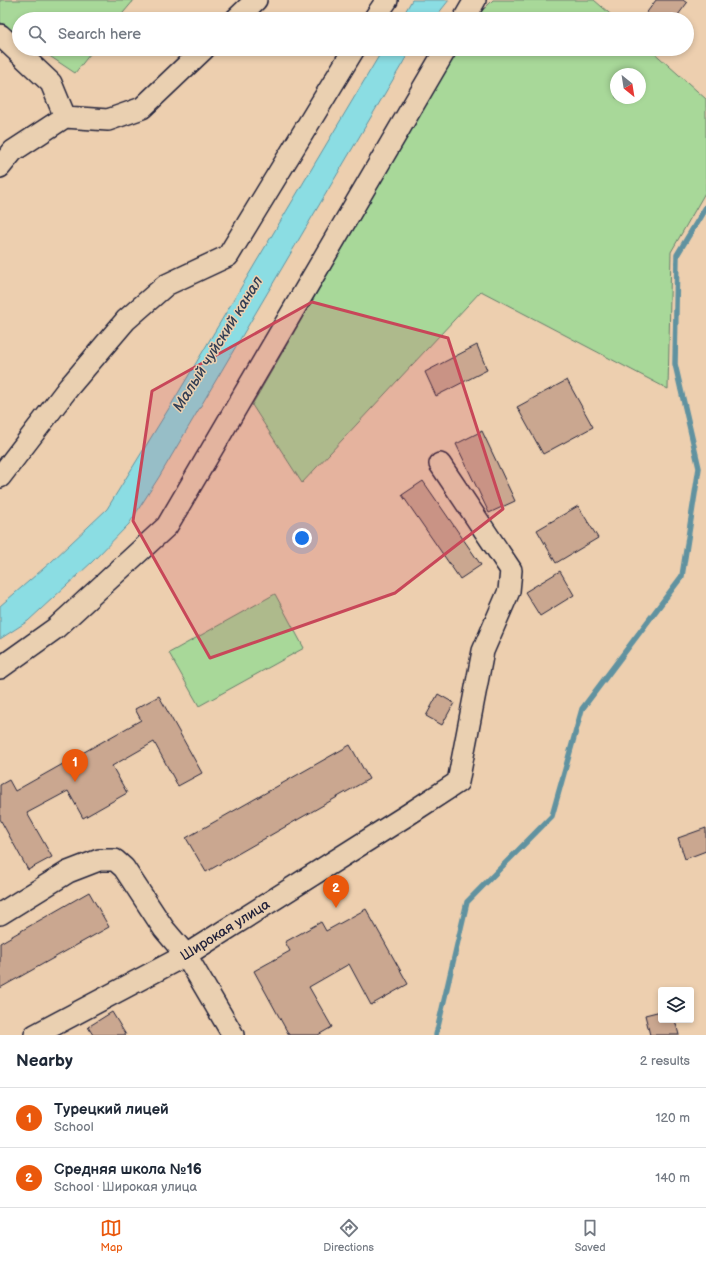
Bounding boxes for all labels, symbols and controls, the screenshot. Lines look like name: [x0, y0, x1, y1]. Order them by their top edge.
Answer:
search box: [12, 12, 694, 56]
icon: search: [26, 23, 48, 45]
text: Search here: [58, 25, 141, 44]
north arrow: [610, 68, 646, 104]
water label: Малый чуйский канал: [169, 273, 268, 415]
your location: [292, 528, 312, 548]
pin: 1: [62, 749, 88, 782]
pin: 2: [323, 875, 349, 908]
street label: Широкая улица: [177, 895, 274, 964]
map controls: [658, 987, 694, 1023]
button: layers: [658, 987, 694, 1023]
text: Nearby: [16, 1051, 73, 1071]
text: 2 results: [640, 1053, 690, 1069]
text: Турецкий лицей: [54, 1100, 169, 1119]
text: 1: [26, 1110, 32, 1126]
text: 120 m: [655, 1110, 690, 1126]
text: School: [54, 1119, 94, 1135]
text: Средняя школа №16: [54, 1160, 202, 1179]
text: 2: [25, 1170, 33, 1186]
text: 140 m: [655, 1170, 690, 1186]
text: School · Широкая улица: [54, 1179, 197, 1195]
tab: Map: [100, 1217, 123, 1254]
tab: Directions: [323, 1217, 374, 1254]
tab: Saved: [575, 1217, 606, 1254]

